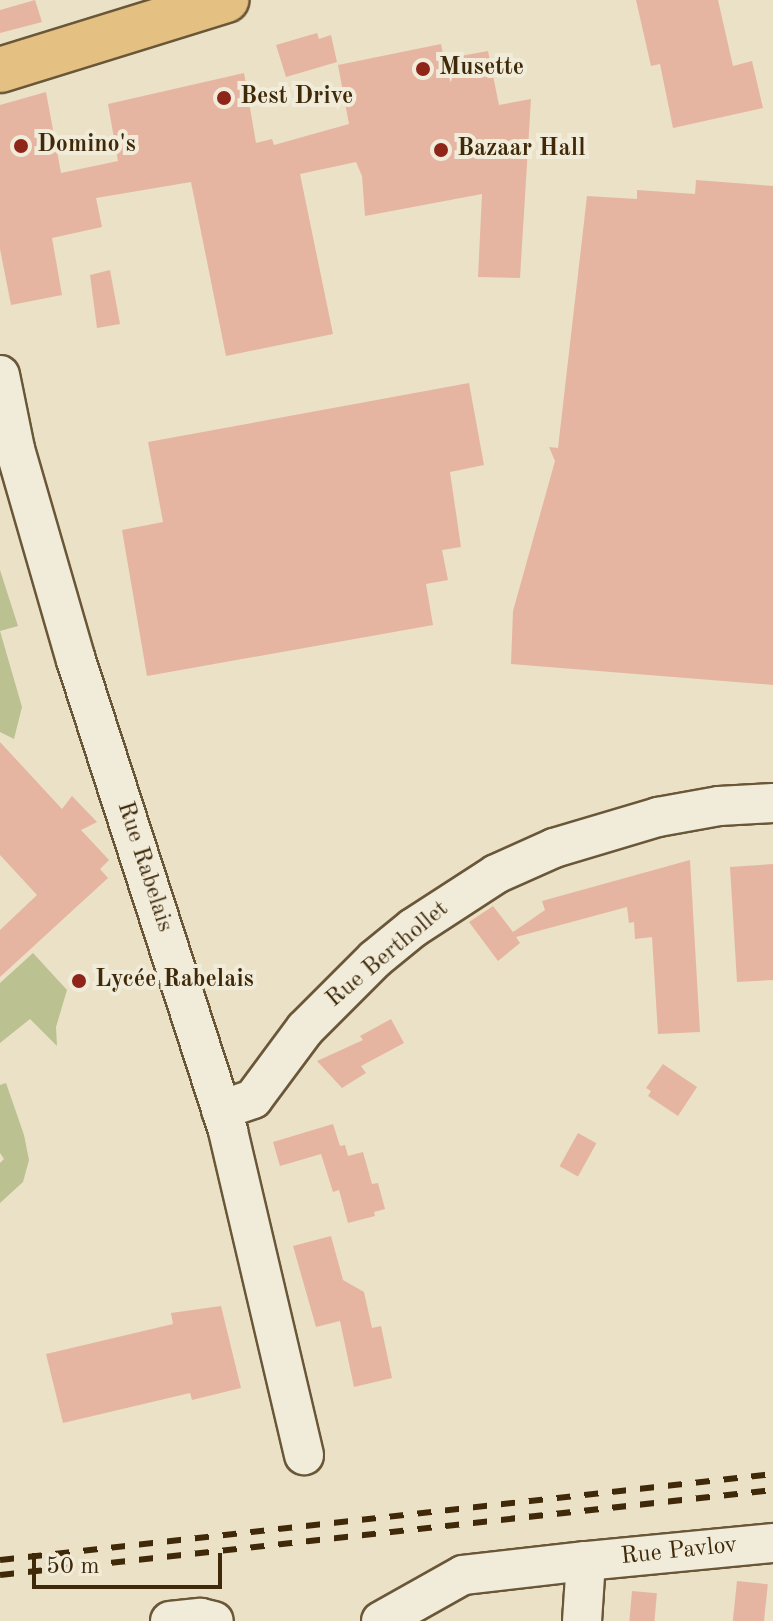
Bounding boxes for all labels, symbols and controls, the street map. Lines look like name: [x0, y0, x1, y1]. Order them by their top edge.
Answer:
place label: Musette: [439, 55, 524, 83]
marker: Musette: [414, 60, 432, 78]
place label: Best Drive: [240, 84, 353, 112]
marker: Best Drive: [215, 89, 233, 107]
place label: Domino's: [37, 132, 136, 160]
place label: Bazaar Hall: [457, 136, 586, 164]
marker: Domino's: [12, 137, 30, 155]
marker: Bazaar Hall: [432, 141, 450, 159]
street label: Rue Rabelais: [109, 798, 179, 936]
street label: Rue Berthollet: [321, 895, 455, 1015]
place label: Lycée Rabelais: [95, 967, 254, 995]
marker: Lycée Rabelais: [70, 972, 88, 990]
street label: Rue Pavlov: [619, 1532, 739, 1572]
scale bar: [36, 1537, 226, 1587]
text: 50 m: [46, 1555, 100, 1579]

